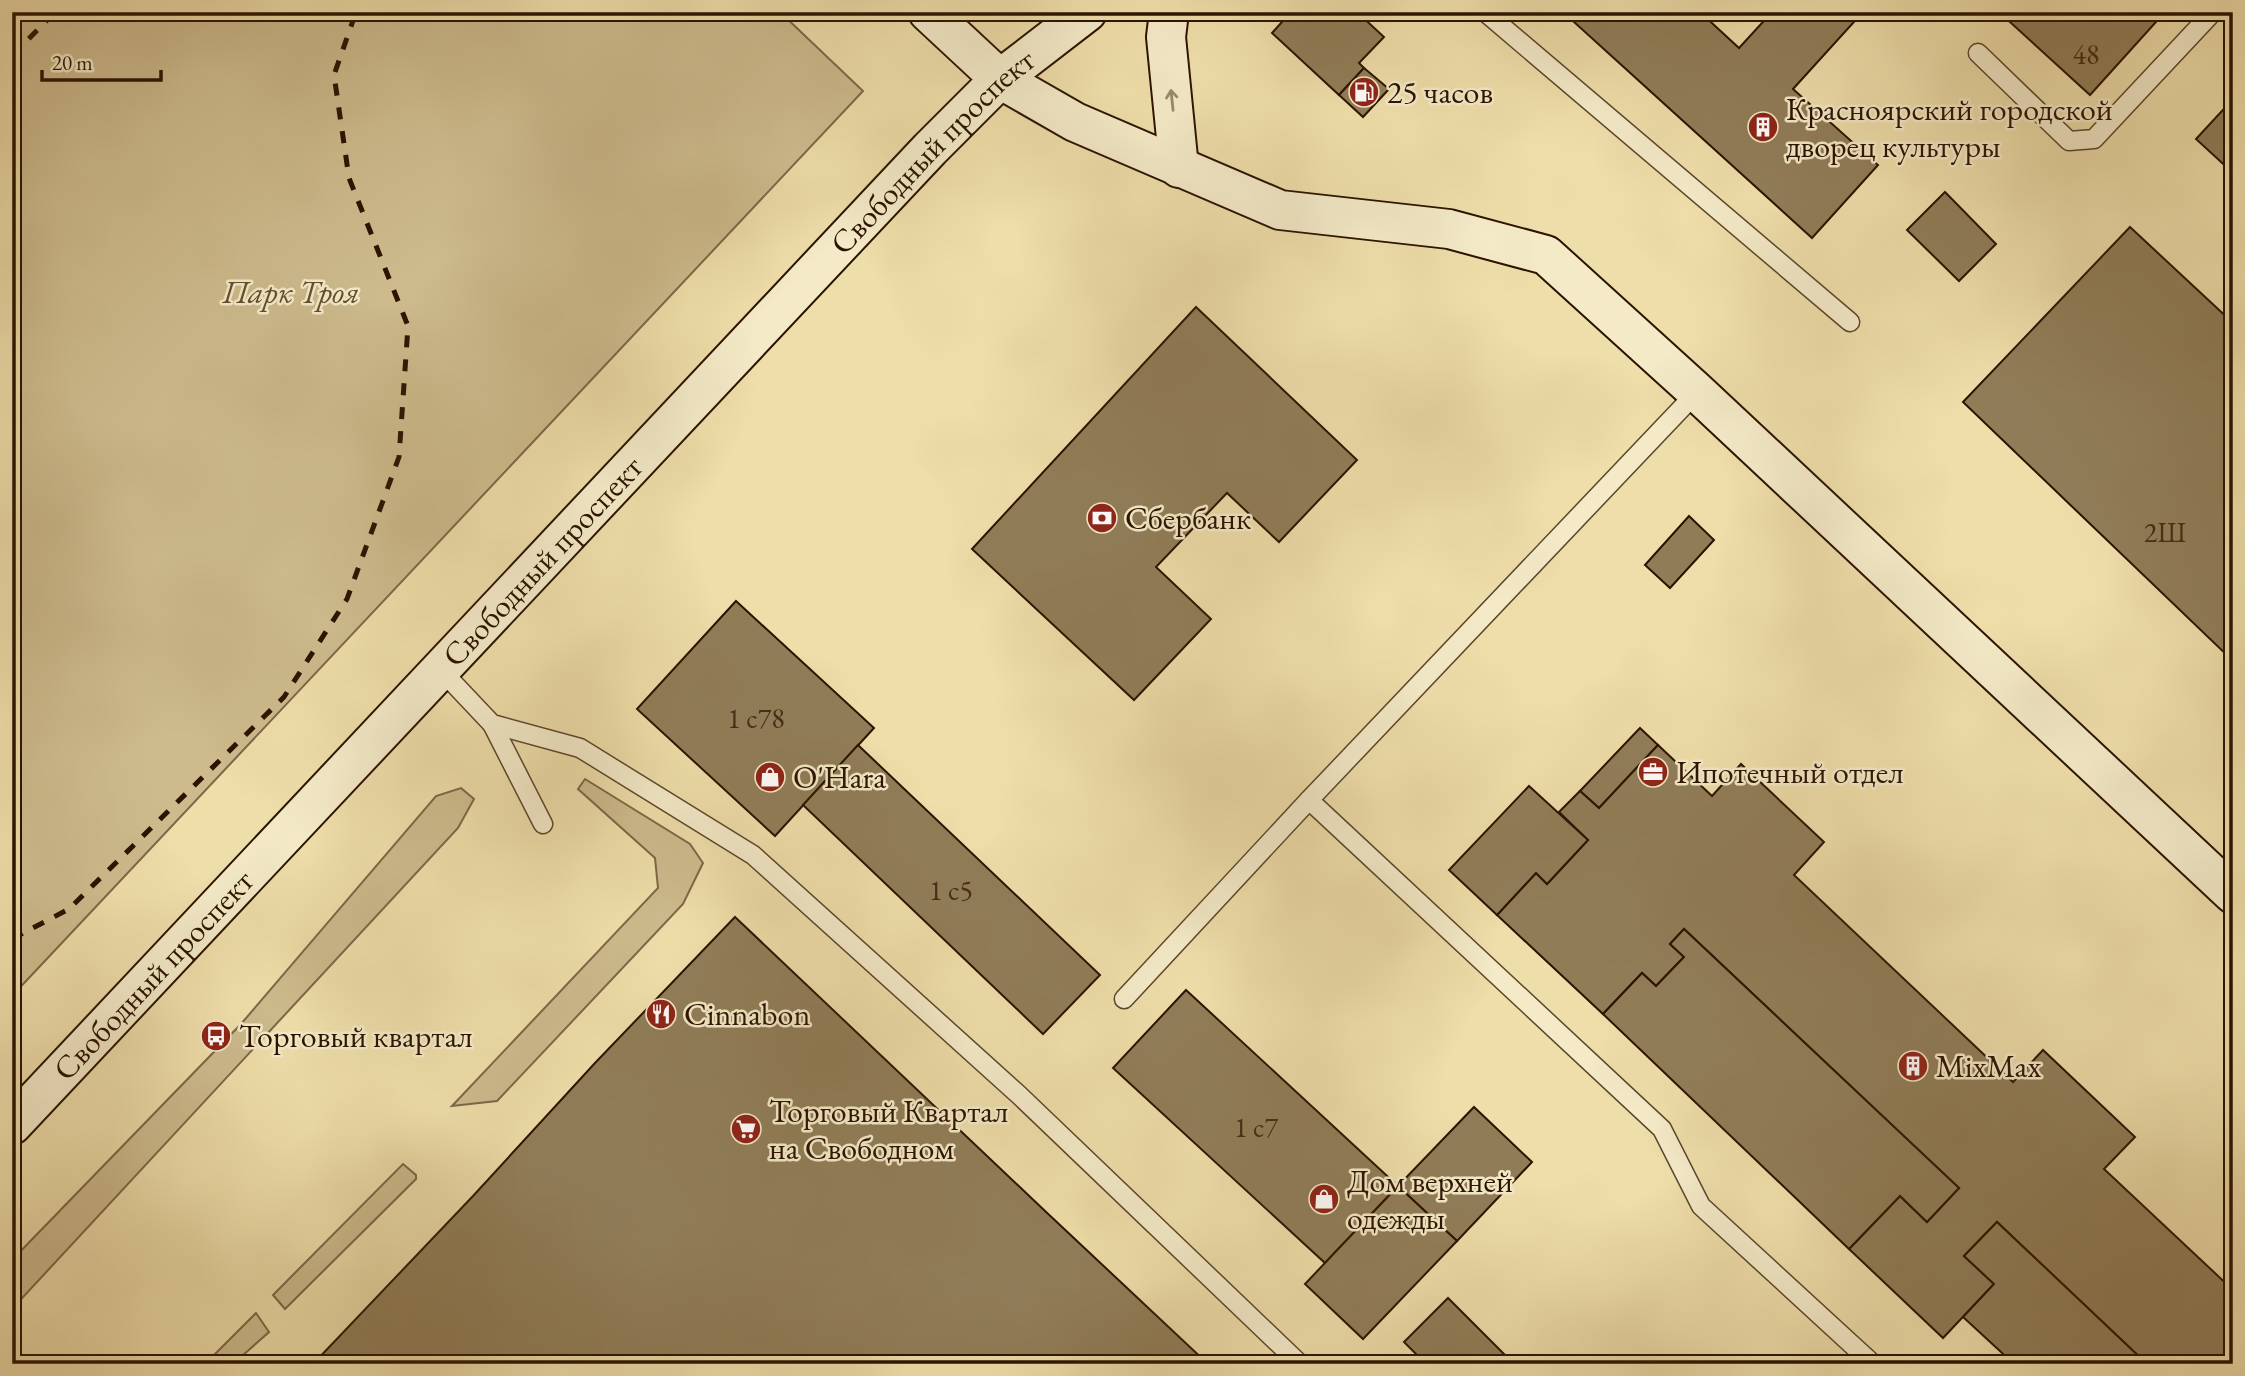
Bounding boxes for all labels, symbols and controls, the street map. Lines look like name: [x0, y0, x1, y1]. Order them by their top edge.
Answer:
house number: 48: [2073, 36, 2099, 72]
scale bar: [42, 38, 161, 82]
street label: Свободный проспект: [821, 39, 1043, 263]
text: 20 m: [52, 49, 93, 76]
place label: 25 часов: [1387, 71, 1493, 113]
fuel station icon: 25 часов: [1347, 75, 1381, 109]
place label: Красноярский городской дворец культуры: [1786, 88, 2113, 167]
one-way arrow: [1166, 89, 1179, 112]
building icon: Красноярский городской дворец культуры: [1746, 110, 1780, 144]
park label: Парк Троя: [221, 271, 360, 313]
street label: Свободный проспект: [433, 447, 652, 676]
place label: Сбербанк: [1125, 497, 1251, 539]
bank icon: Сбербанк: [1085, 501, 1119, 535]
house number: 2Ш: [2144, 514, 2186, 550]
house number: 1 с78: [727, 700, 785, 736]
place label: Ипотечный отдел: [1676, 751, 1904, 793]
office icon: Ипотечный отдел: [1636, 755, 1670, 789]
place label: O'Hara: [793, 756, 886, 798]
shop icon: O'Hara: [753, 760, 787, 794]
street label: Свободный проспект: [44, 861, 263, 1089]
house number: 1 с5: [929, 872, 973, 908]
place label: Cinnabon: [684, 993, 810, 1035]
restaurant icon: Cinnabon: [644, 997, 678, 1031]
place label: Торговый квартал: [239, 1015, 473, 1057]
bus stop icon: Торговый квартал: [199, 1019, 233, 1053]
place label: MixMax: [1936, 1045, 2041, 1087]
building icon: MixMax: [1896, 1049, 1930, 1083]
place label: Торговый Квартал на Свободном: [769, 1090, 1009, 1169]
house number: 1 с7: [1234, 1109, 1278, 1145]
supermarket icon: Торговый Квартал на Свободном: [729, 1112, 763, 1146]
place label: Дом верхней одежды: [1347, 1160, 1513, 1239]
shop icon: Дом верхней одежды: [1307, 1182, 1341, 1216]

